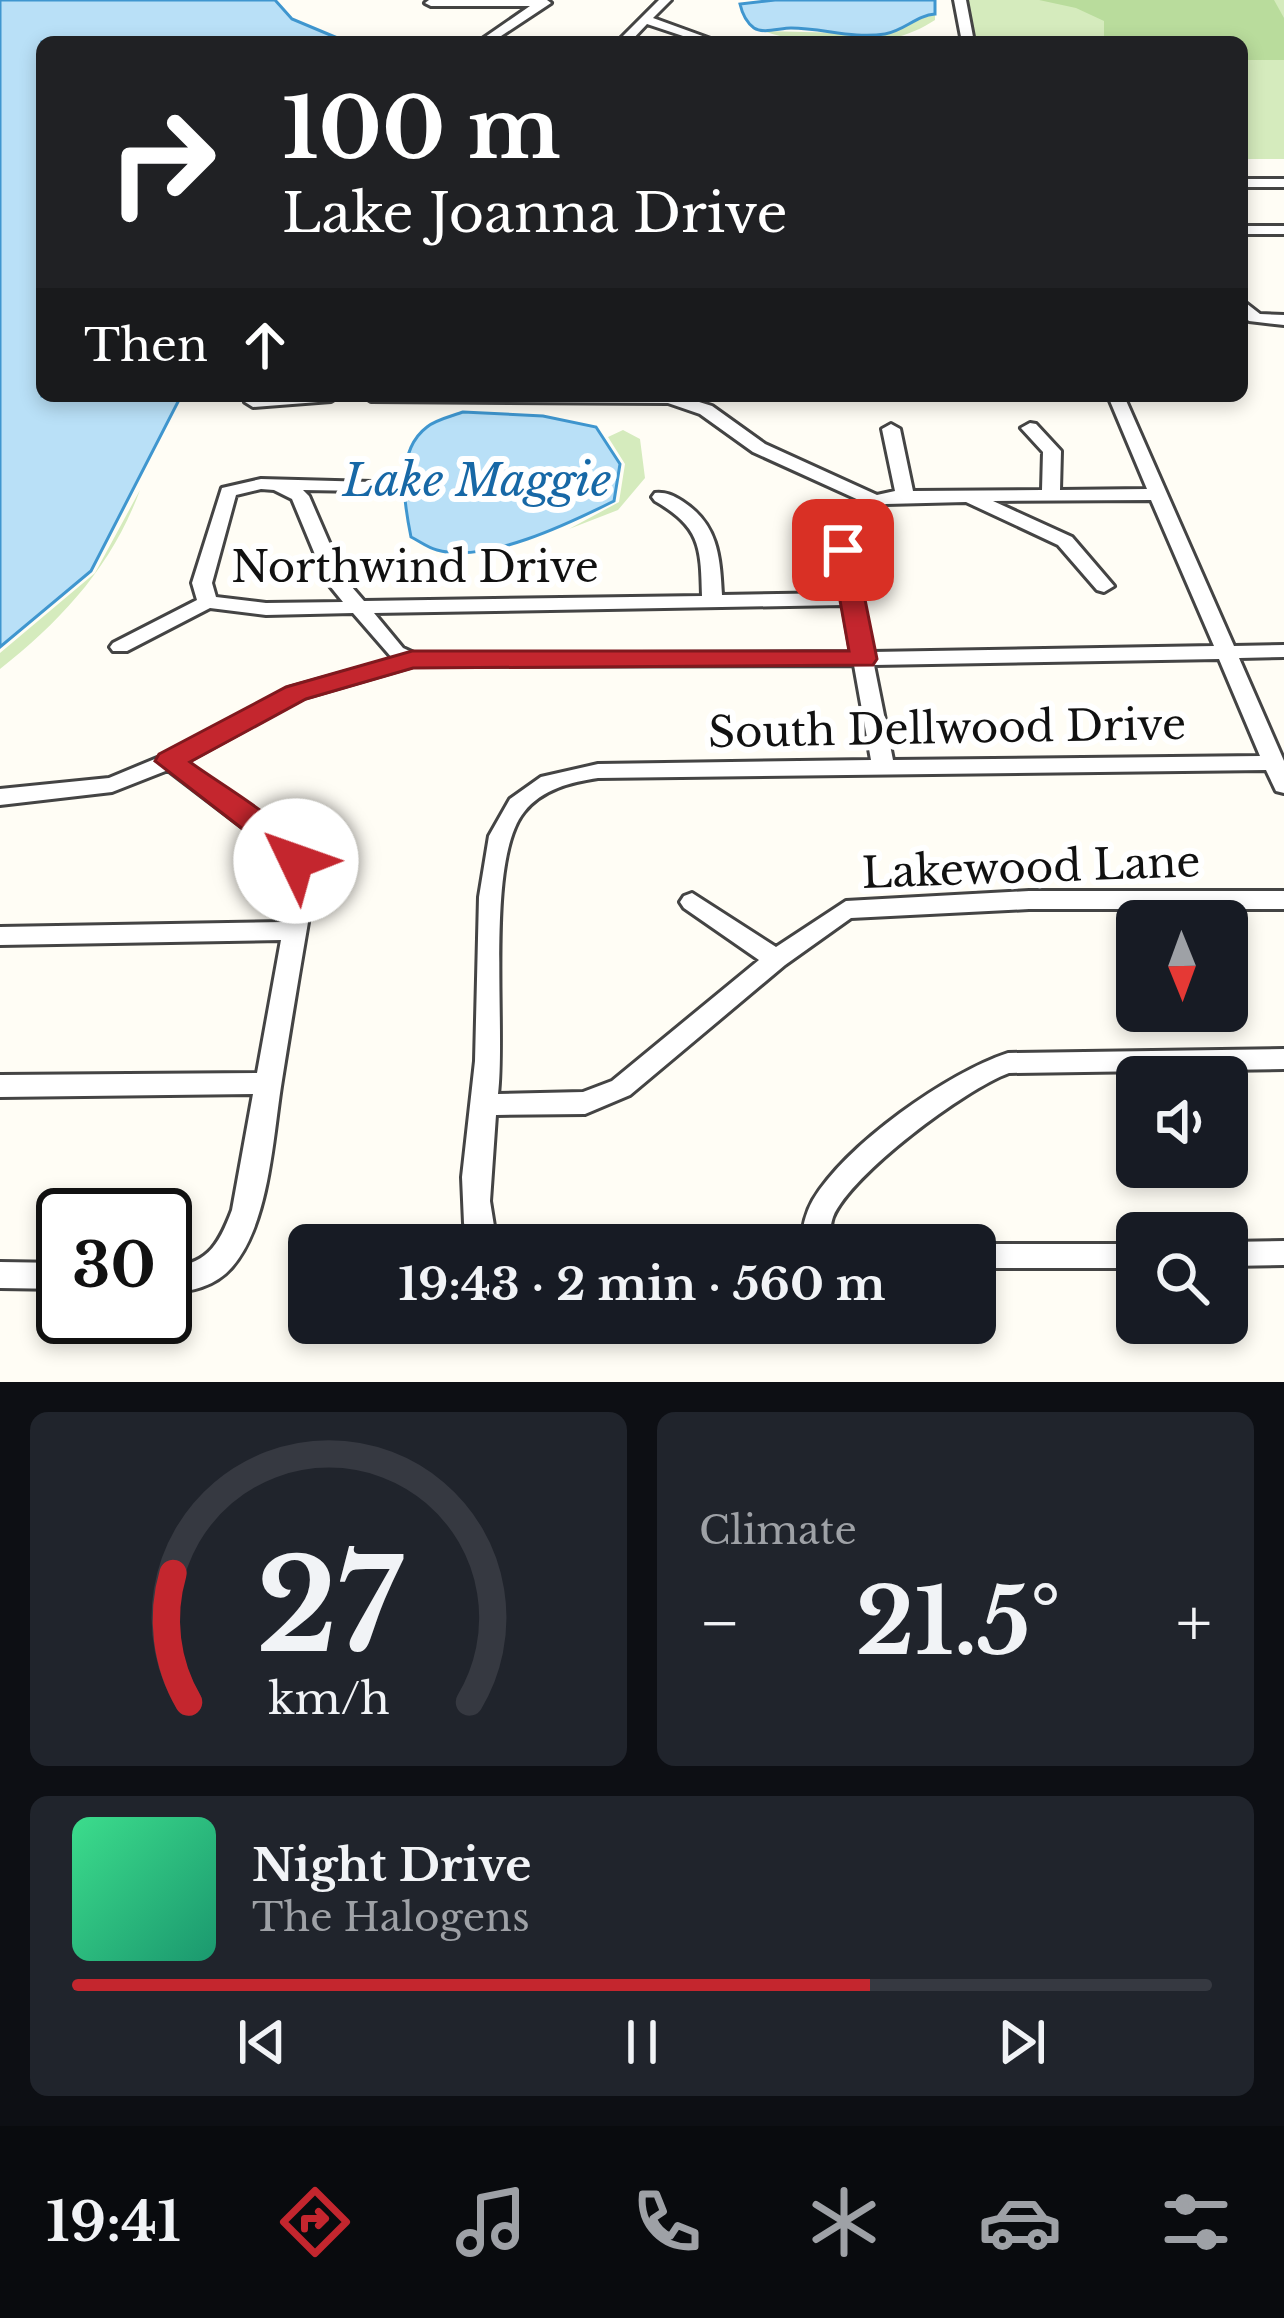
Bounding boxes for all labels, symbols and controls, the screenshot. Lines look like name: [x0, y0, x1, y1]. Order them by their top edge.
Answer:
text: 100 m: [282, 77, 561, 181]
icon: right: [84, 84, 240, 240]
text: Lake Joanna Drive: [282, 180, 788, 247]
icon: ahead: [232, 312, 298, 378]
text: Then: [84, 317, 208, 373]
water label: Lake Maggie: [341, 452, 611, 508]
pin: [792, 499, 894, 601]
icon: arrive: [810, 517, 876, 583]
street label: Northwind Drive: [231, 541, 599, 593]
street label: South Dellwood Drive: [707, 698, 1187, 758]
position arrow: [233, 798, 359, 924]
street label: Lakewood Lane: [861, 835, 1201, 899]
north arrow: [1116, 900, 1248, 1032]
map controls: [1116, 900, 1248, 1344]
button: sound: [1116, 1056, 1248, 1188]
speed limit sign: 30: [36, 1188, 192, 1344]
button: search: [1116, 1212, 1248, 1344]
text: 19:43 · 2 min · 560 m: [398, 1256, 886, 1312]
text: Climate: [699, 1506, 857, 1555]
text: 27: [256, 1530, 403, 1685]
text: 21.5°: [856, 1567, 1061, 1678]
text: −: [699, 1582, 741, 1664]
text: +: [1176, 1582, 1212, 1664]
text: km/h: [268, 1672, 389, 1726]
text: Night Drive: [252, 1837, 532, 1893]
text: The Halogens: [252, 1893, 530, 1942]
icon: previous: [229, 2009, 295, 2075]
icon: pause: [609, 2009, 675, 2075]
icon: next: [989, 2009, 1055, 2075]
icon: directions: [273, 2180, 357, 2264]
icon: music: [449, 2180, 533, 2264]
icon: phone: [625, 2180, 709, 2264]
icon: climate: [802, 2180, 886, 2264]
icon: car: [978, 2180, 1062, 2264]
icon: filters: [1154, 2180, 1238, 2264]
text: 19:41: [46, 2189, 181, 2256]

